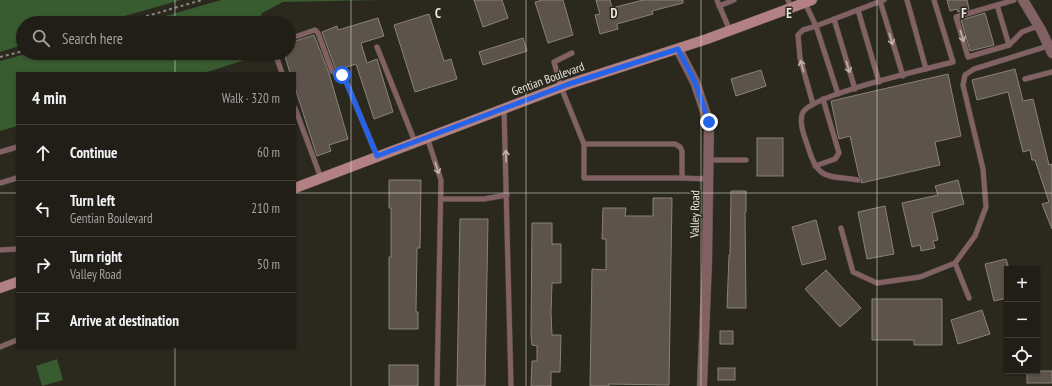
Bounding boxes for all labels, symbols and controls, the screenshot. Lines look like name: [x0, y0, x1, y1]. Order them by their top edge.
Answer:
text: C: [435, 5, 441, 22]
text: D: [611, 5, 618, 22]
text: E: [786, 5, 792, 22]
text: F: [961, 5, 967, 22]
search box: [16, 16, 296, 60]
icon: search: [30, 27, 52, 49]
text: Search here: [62, 29, 123, 48]
one-way arrow: [958, 29, 966, 41]
one-way arrow: [888, 32, 895, 45]
street label: Gentian Boulevard: [509, 58, 586, 99]
one-way arrow: [798, 60, 806, 73]
one-way arrow: [845, 61, 852, 74]
route start: [333, 66, 351, 84]
text: 4 min: [32, 87, 66, 109]
text: Walk · 320 m: [222, 90, 280, 107]
route end: [700, 113, 718, 131]
icon: ahead: [32, 142, 54, 164]
text: Continue: [70, 143, 117, 162]
text: 60 m: [257, 144, 280, 161]
one-way arrow: [502, 150, 509, 163]
one-way arrow: [434, 161, 441, 174]
street label: Valley Road: [687, 190, 702, 239]
text: Turn left: [70, 191, 115, 210]
icon: left: [32, 198, 54, 220]
text: 210 m: [251, 200, 280, 217]
text: Gentian Boulevard: [70, 210, 153, 227]
text: Turn right: [70, 247, 122, 266]
icon: right: [32, 254, 54, 276]
text: 50 m: [257, 256, 280, 273]
text: Valley Road: [70, 266, 121, 283]
map controls: [1004, 266, 1040, 374]
button: +: [1004, 266, 1040, 302]
button: −: [1004, 302, 1040, 338]
icon: arrive: [32, 310, 54, 332]
text: Arrive at destination: [70, 311, 179, 330]
button: locate: [1004, 338, 1040, 374]

